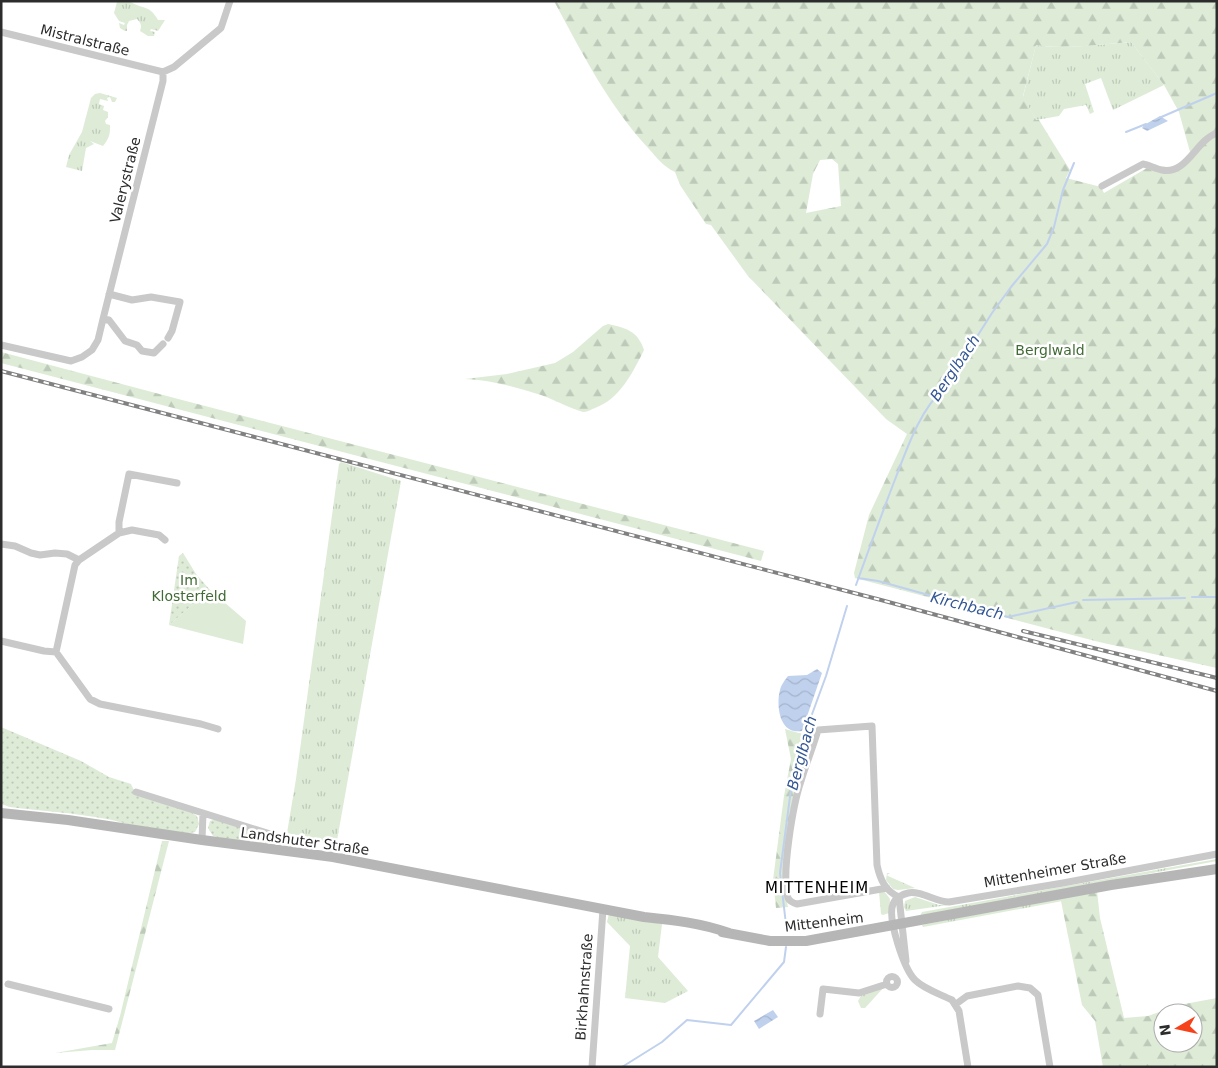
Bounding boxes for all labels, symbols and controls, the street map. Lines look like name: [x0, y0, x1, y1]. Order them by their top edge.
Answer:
street label: Mistralstraße: [39, 21, 131, 59]
street label: Valerystraße: [107, 135, 143, 225]
water label: Berglbach: [926, 332, 984, 404]
park label: Berglwald: [1015, 342, 1085, 358]
park label: Im Klosterfeld: [151, 572, 227, 604]
water label: Kirchbach: [929, 588, 1005, 624]
water label: Berglbach: [783, 714, 821, 792]
street label: Landshuter Straße: [240, 824, 370, 858]
street label: Mittenheimer Straße: [982, 850, 1128, 890]
district label: MITTENHEIM: [765, 879, 869, 897]
street label: Mittenheim: [784, 909, 864, 935]
street label: Birkhahnstraße: [572, 933, 596, 1041]
north arrow: [1153, 1003, 1203, 1053]
text: N: [1156, 1023, 1174, 1037]

